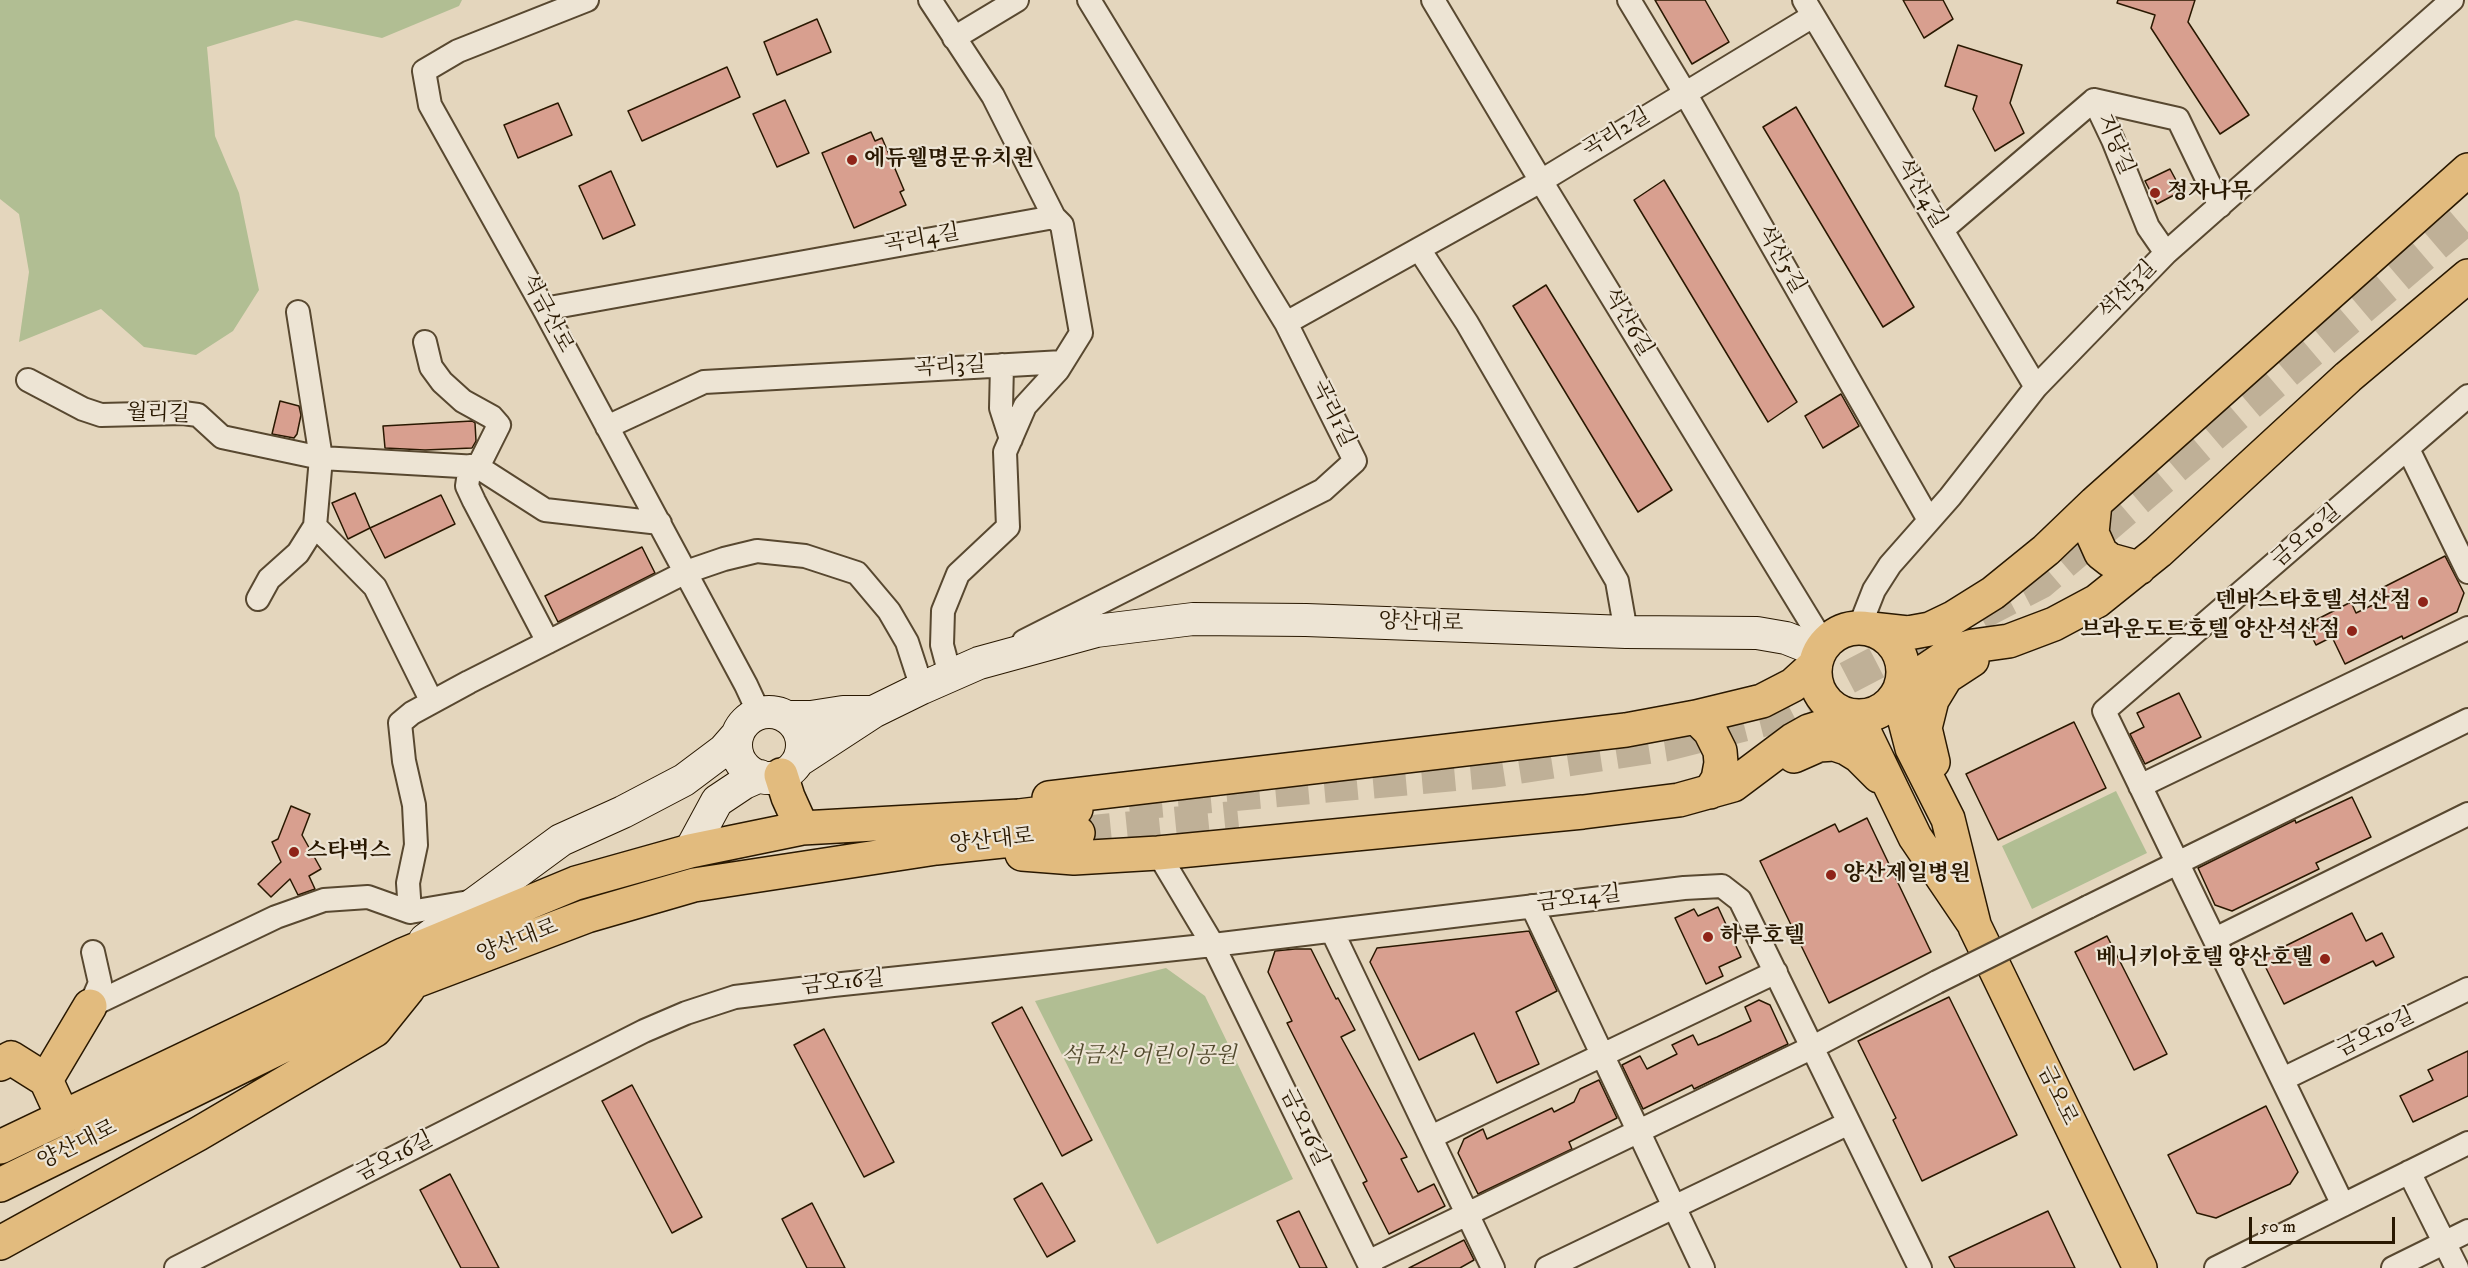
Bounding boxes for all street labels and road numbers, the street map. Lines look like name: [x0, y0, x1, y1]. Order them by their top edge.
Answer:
street label: 곡리2길: [1578, 103, 1656, 165]
street label: 지당길: [2089, 110, 2139, 180]
street label: 석산4길: [1889, 154, 1951, 234]
street label: 곡리4길: [882, 220, 962, 260]
street label: 석산5길: [1750, 221, 1810, 299]
street label: 석산3길: [2095, 256, 2163, 326]
street label: 석금산로: [514, 270, 578, 358]
street label: 석산6길: [1596, 284, 1658, 362]
street label: 곡리3길: [913, 353, 987, 383]
street label: 곡리1길: [1304, 376, 1360, 452]
street label: 월리길: [126, 401, 190, 429]
street label: 금오10길: [2267, 500, 2347, 574]
street label: 양산대로: [1378, 609, 1464, 639]
street label: 양산대로: [948, 824, 1036, 860]
street label: 금오14길: [1535, 882, 1623, 918]
street label: 양산대로: [474, 914, 562, 970]
street label: 금오16길: [800, 967, 886, 1001]
street label: 금오10길: [2333, 1004, 2419, 1064]
street label: 금오로: [2030, 1062, 2082, 1130]
street label: 금오16길: [1273, 1085, 1333, 1171]
street label: 양산대로: [34, 1116, 122, 1176]
street label: 금오16길: [352, 1127, 438, 1189]

